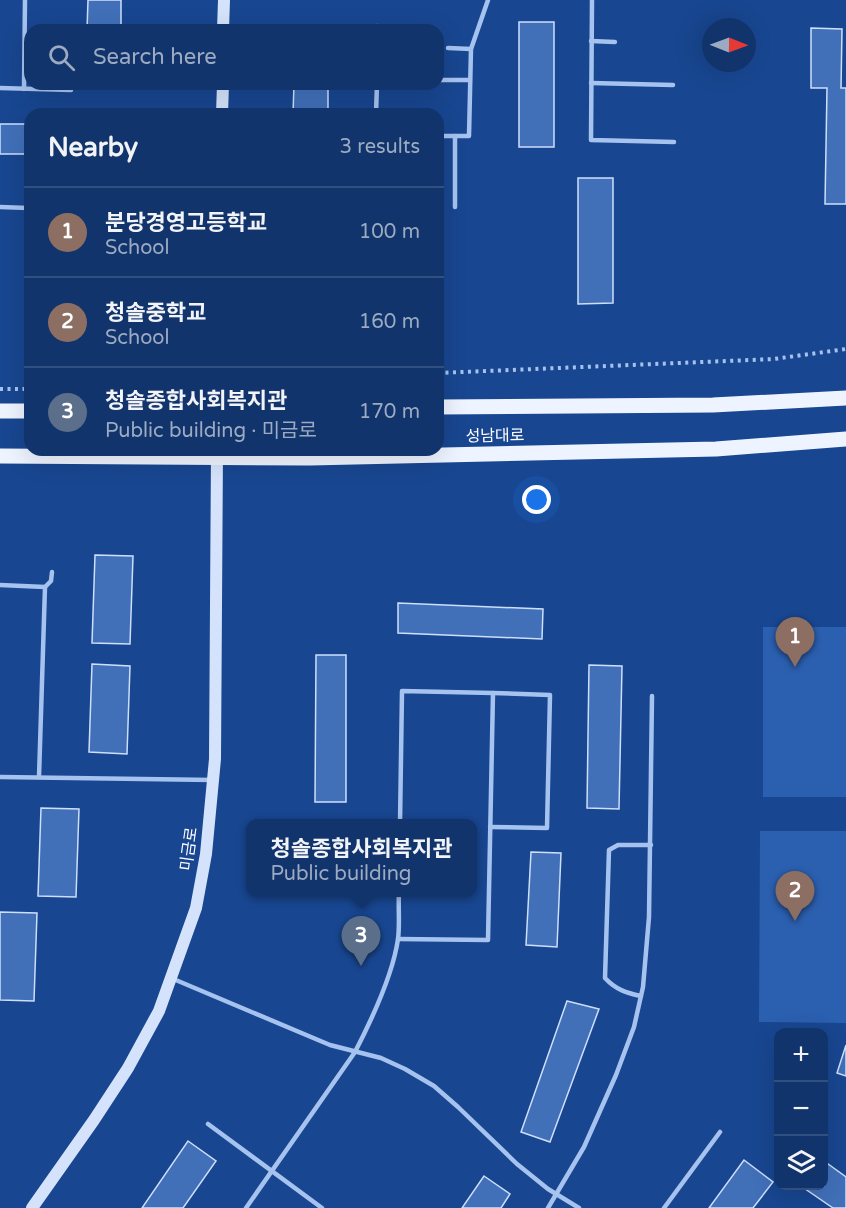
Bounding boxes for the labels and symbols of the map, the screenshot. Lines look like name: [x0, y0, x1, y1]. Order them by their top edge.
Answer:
north arrow: [702, 18, 756, 72]
street label: 성남대로: [465, 425, 525, 447]
your location: [522, 485, 551, 514]
pin: 1: [776, 618, 814, 667]
street label: 미금로: [176, 825, 202, 872]
pin: 2: [776, 872, 814, 921]
pin: 3: [342, 916, 380, 966]

